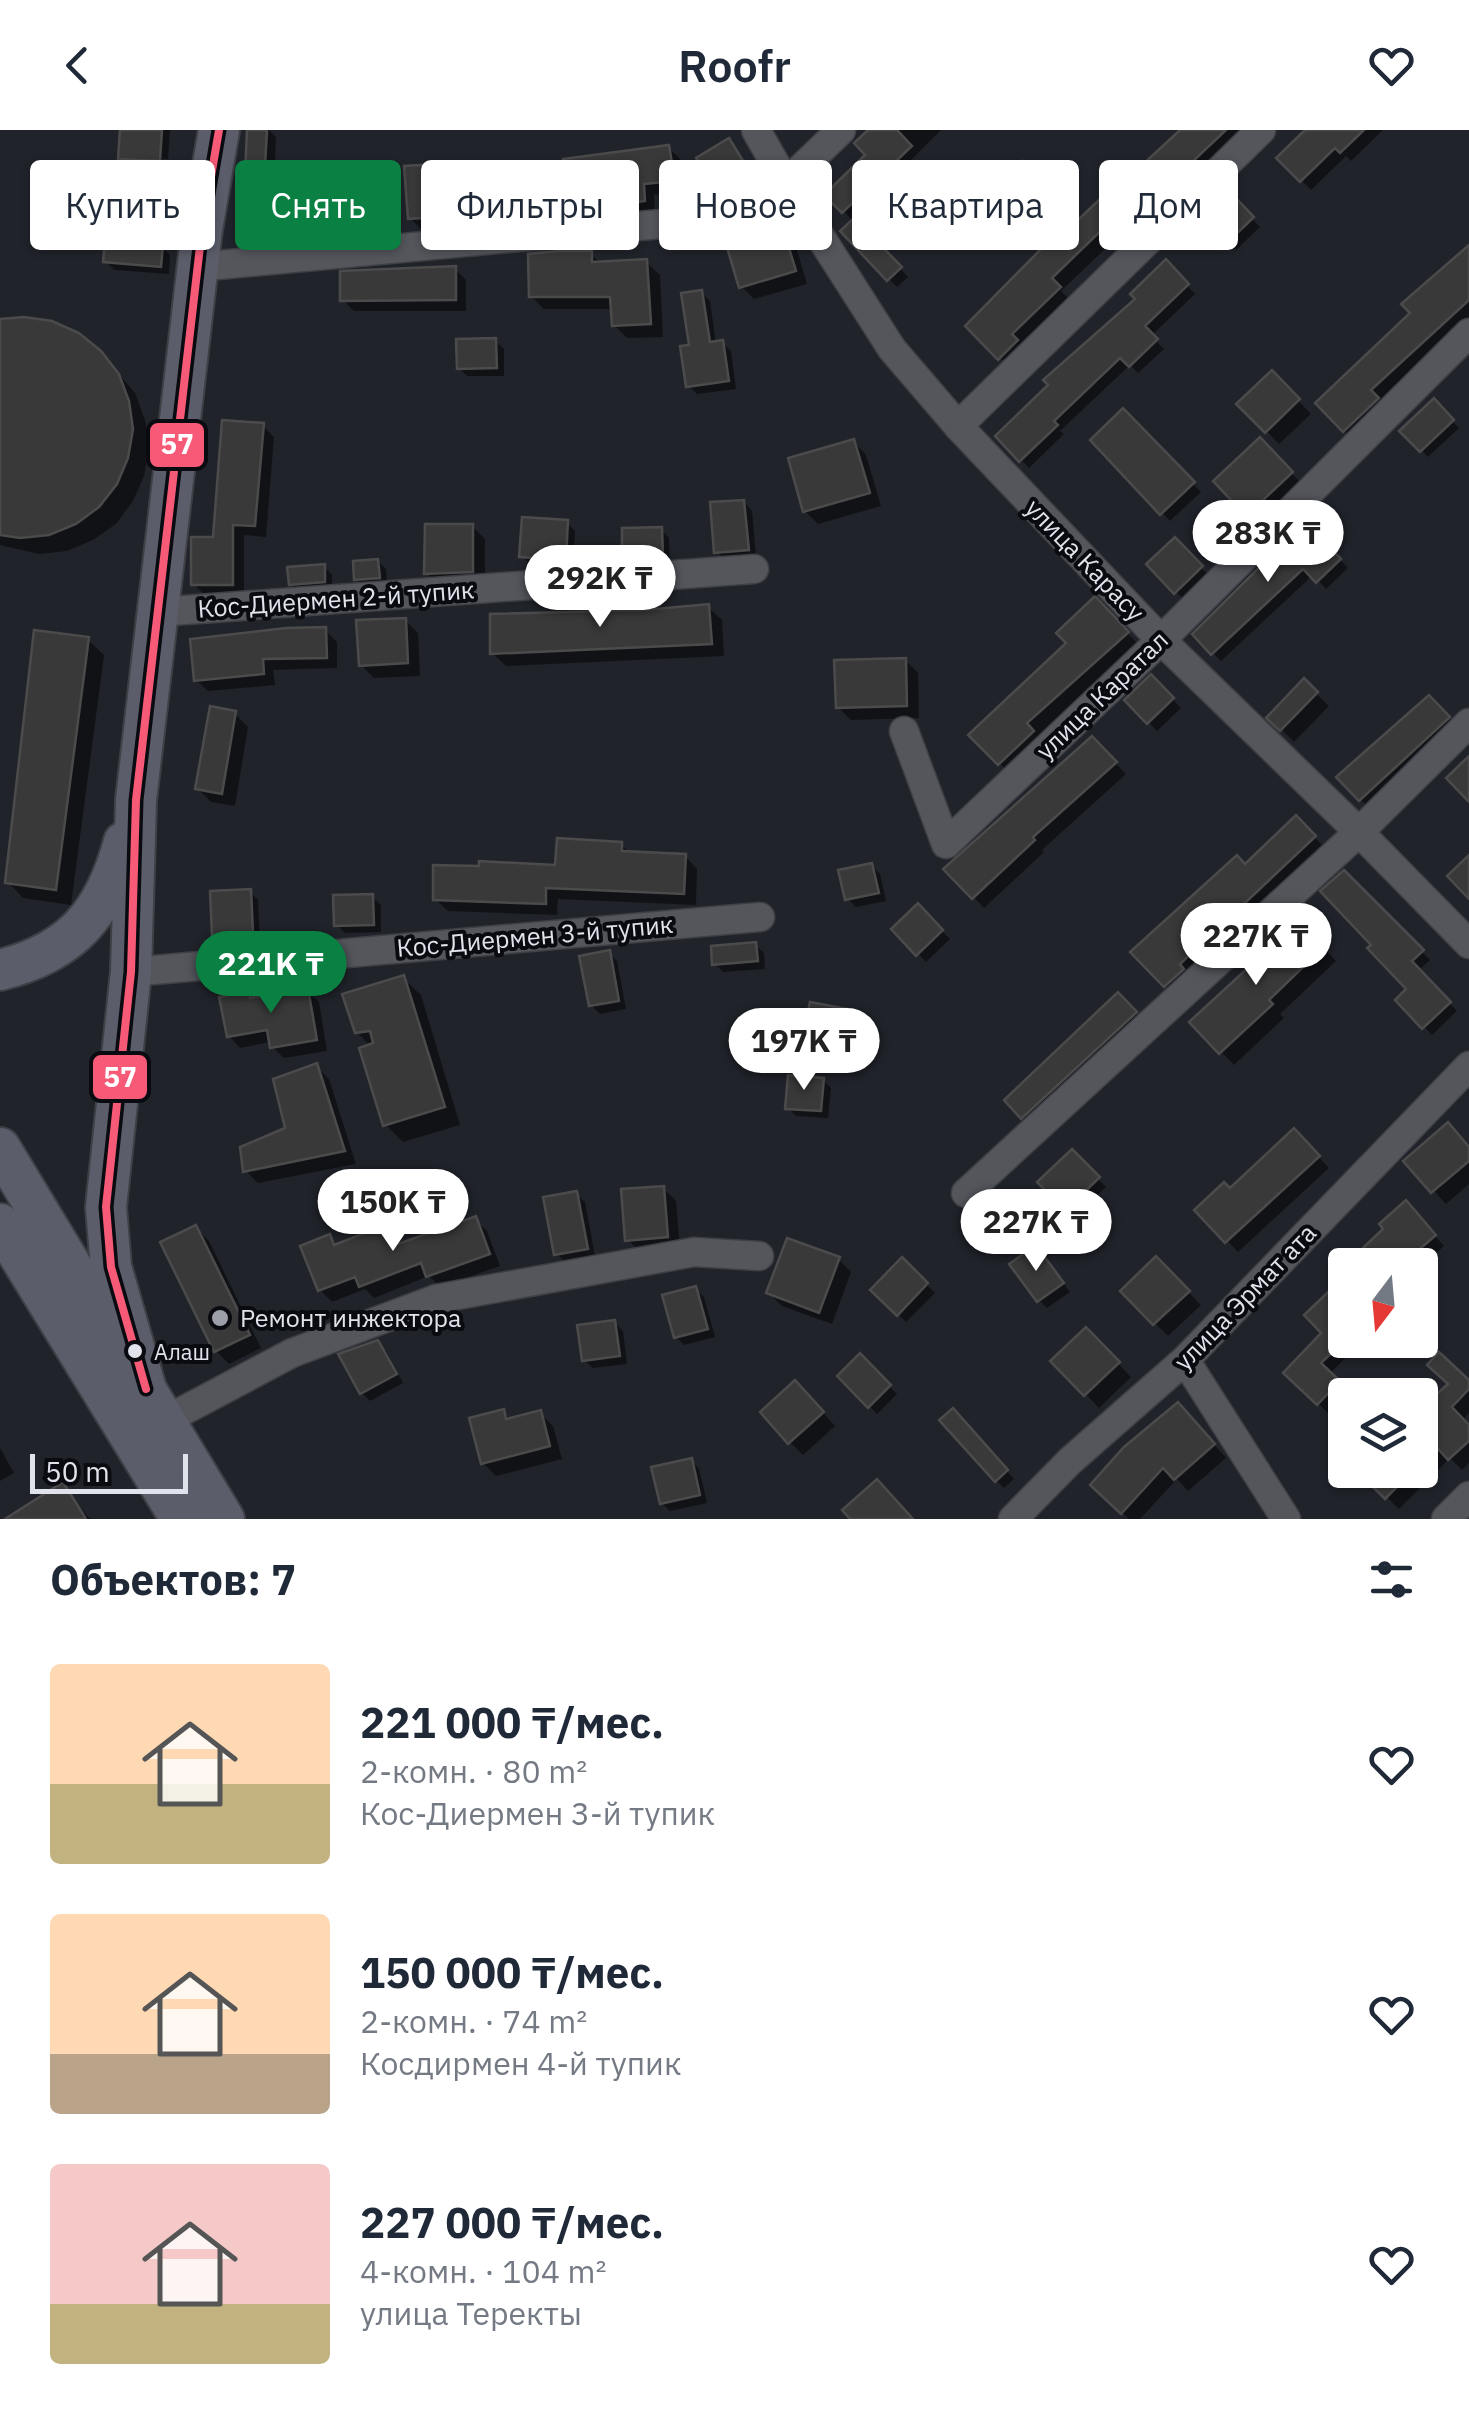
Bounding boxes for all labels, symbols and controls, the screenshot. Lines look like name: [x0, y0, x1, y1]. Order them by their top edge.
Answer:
text: Roofr: [678, 36, 791, 94]
icon: back: [50, 38, 105, 93]
icon: heart: [1364, 38, 1419, 93]
chip: Купить: [30, 160, 215, 250]
chip: Снять: [235, 160, 401, 250]
chip: Фильтры: [421, 160, 639, 250]
chip: Новое: [659, 160, 832, 250]
chip: Квартира: [852, 160, 1079, 250]
chip: Дом: [1099, 160, 1238, 250]
line badge: 57: [148, 421, 206, 469]
text: 57: [160, 425, 194, 462]
street label: улица Карасу: [1019, 491, 1152, 628]
pin: 283K ₸: [1187, 500, 1349, 585]
text: 283K ₸: [1215, 511, 1321, 553]
pin: 292K ₸: [519, 545, 681, 630]
text: 292K ₸: [547, 556, 653, 598]
street label: Кос-Диермен 2-й тупик: [196, 572, 476, 625]
street label: улица Каратал: [1029, 623, 1175, 766]
pin: 227K ₸: [1175, 903, 1337, 988]
street label: Кос-Диермен 3-й тупик: [395, 907, 675, 964]
text: 227K ₸: [1203, 914, 1309, 956]
pin: 221K ₸: [190, 931, 352, 1016]
text: 221K ₸: [218, 942, 324, 984]
pin: 197K ₸: [723, 1008, 885, 1093]
text: 197K ₸: [751, 1019, 857, 1061]
line badge: 57: [91, 1053, 149, 1101]
text: 57: [103, 1058, 137, 1095]
pin: 150K ₸: [312, 1169, 474, 1254]
text: 150K ₸: [340, 1180, 446, 1222]
pin: 227K ₸: [955, 1189, 1117, 1274]
text: 227K ₸: [983, 1200, 1089, 1242]
street label: улица Эрмат ата: [1166, 1216, 1323, 1377]
north arrow: [1328, 1248, 1438, 1358]
map controls: [1328, 1248, 1438, 1488]
place label: Ремонт инжектора: [240, 1301, 461, 1334]
marker: Ремонт инжектора: [209, 1307, 231, 1329]
place label: Алаш: [154, 1337, 210, 1366]
marker: Алаш: [125, 1341, 145, 1361]
button: layers: [1328, 1378, 1438, 1488]
scale bar: [30, 1449, 188, 1494]
text: 50 m: [45, 1453, 110, 1490]
text: Объектов: 7: [50, 1552, 296, 1607]
icon: filters: [1364, 1552, 1419, 1607]
text: 221 000 ₸/мес.: [360, 1695, 664, 1750]
icon: home: [130, 1704, 250, 1824]
icon: heart: [1364, 1737, 1419, 1792]
text: 2-комн. · 80 m²: [360, 1750, 587, 1792]
text: Кос-Диермен 3-й тупик: [360, 1792, 715, 1834]
text: 150 000 ₸/мес.: [360, 1945, 664, 2000]
icon: home: [130, 1954, 250, 2074]
icon: heart: [1364, 1987, 1419, 2042]
text: 2-комн. · 74 m²: [360, 2000, 587, 2042]
text: Косдирмен 4-й тупик: [360, 2042, 682, 2084]
text: 227 000 ₸/мес.: [360, 2195, 664, 2250]
icon: home: [130, 2204, 250, 2324]
icon: heart: [1364, 2237, 1419, 2292]
text: 4-комн. · 104 m²: [360, 2250, 606, 2292]
text: улица Теректы: [360, 2292, 582, 2334]

